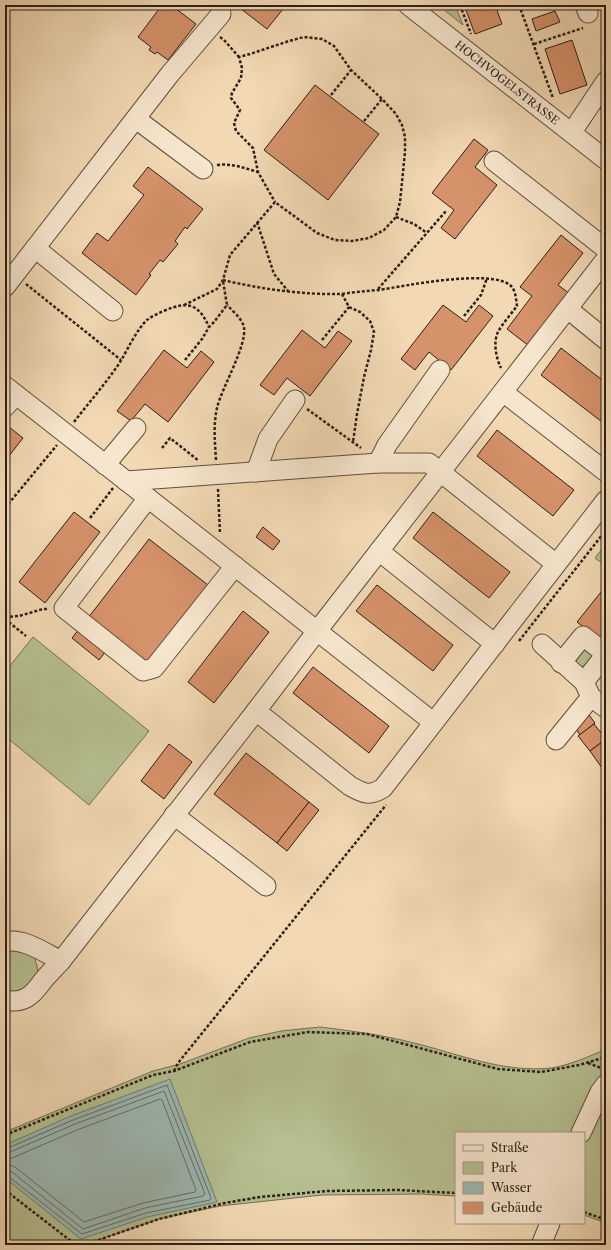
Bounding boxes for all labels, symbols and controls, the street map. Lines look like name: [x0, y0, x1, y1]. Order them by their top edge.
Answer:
street label: HOCHVOGELSTRASSE: [452, 38, 562, 128]
legend: [455, 1132, 585, 1224]
text: Straße: [491, 1140, 529, 1155]
text: Park: [491, 1160, 518, 1175]
text: Wasser: [490, 1180, 532, 1195]
text: Gebäude: [491, 1200, 543, 1215]

